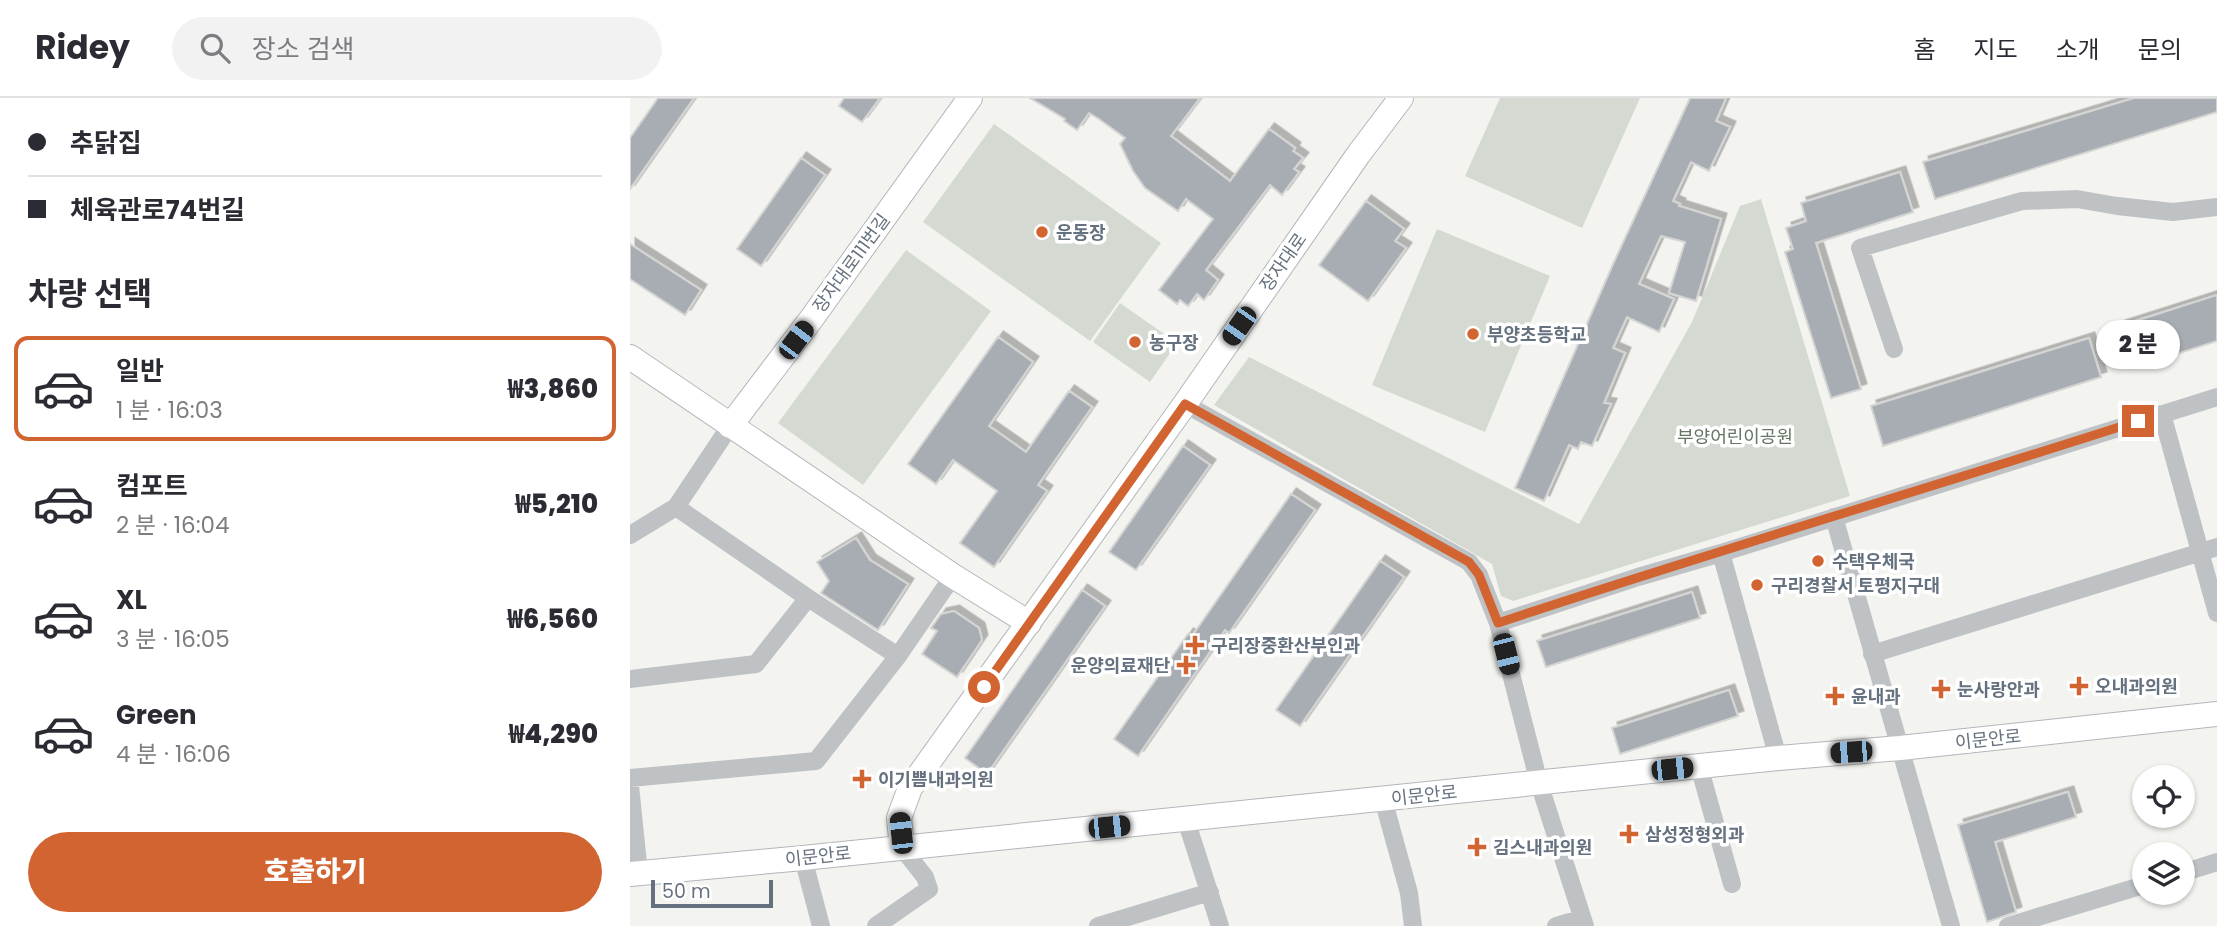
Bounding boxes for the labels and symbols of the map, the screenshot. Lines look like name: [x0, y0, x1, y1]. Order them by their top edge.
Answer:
street label: 장자대로111번길: [807, 208, 895, 318]
place label: 운동장: [1056, 220, 1106, 245]
marker: 운동장: [1034, 224, 1050, 240]
street label: 장자대로: [1254, 228, 1312, 296]
car: [1219, 303, 1260, 349]
car: [775, 317, 818, 363]
callout: 2 분: [2096, 320, 2180, 368]
place label: 부양초등학교: [1487, 322, 1586, 347]
marker: 부양초등학교: [1465, 326, 1481, 342]
place label: 농구장: [1149, 330, 1199, 355]
marker: 농구장: [1127, 334, 1143, 350]
route end: [2122, 405, 2154, 437]
park label: 부양어린이공원: [1677, 424, 1793, 449]
place label: 수택우체국: [1832, 549, 1915, 574]
marker: 수택우체국: [1810, 553, 1826, 569]
place label: 구리경찰서 토평지구대: [1771, 573, 1940, 598]
marker: 구리경찰서 토평지구대: [1749, 577, 1765, 593]
car: [1491, 631, 1522, 677]
place label: 구리장중환산부인과: [1211, 633, 1360, 658]
marker: 구리장중환산부인과: [1185, 635, 1205, 655]
place label: 운양의료재단: [1071, 653, 1170, 678]
marker: 운양의료재단: [1176, 655, 1196, 675]
route start: [968, 671, 1000, 703]
place label: 오내과의원: [2095, 674, 2178, 699]
marker: 오내과의원: [2069, 676, 2089, 696]
place label: 눈사랑안과: [1957, 677, 2040, 702]
marker: 눈사랑안과: [1931, 679, 1951, 699]
place label: 윤내과: [1851, 684, 1901, 709]
marker: 윤내과: [1825, 686, 1845, 706]
street label: 이문안로: [1954, 723, 2022, 755]
car: [1830, 740, 1873, 764]
car: [1651, 756, 1694, 782]
place label: 이기쁨내과의원: [878, 767, 994, 792]
marker: 이기쁨내과의원: [852, 769, 872, 789]
street label: 이문안로: [1390, 779, 1458, 811]
car: [889, 811, 914, 855]
car: [1088, 814, 1131, 840]
place label: 삼성정형외과: [1645, 822, 1745, 847]
marker: 삼성정형외과: [1619, 824, 1639, 844]
place label: 김스내과의원: [1493, 835, 1592, 860]
marker: 김스내과의원: [1467, 837, 1487, 857]
street label: 이문안로: [784, 840, 852, 872]
scale bar: [651, 877, 774, 909]

